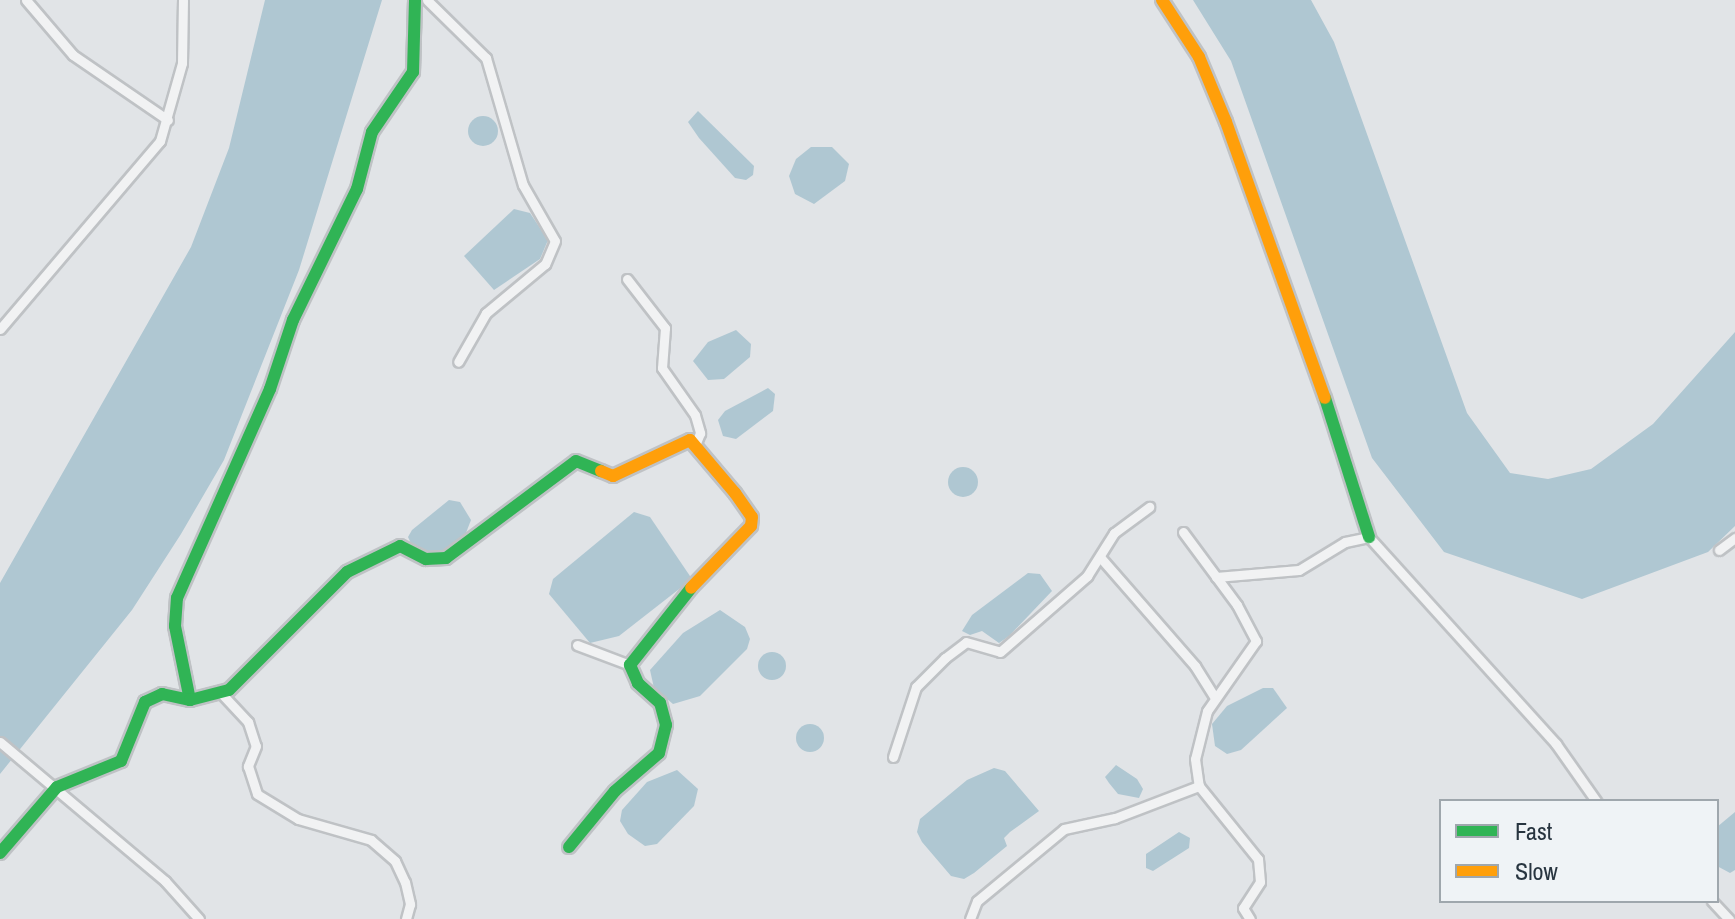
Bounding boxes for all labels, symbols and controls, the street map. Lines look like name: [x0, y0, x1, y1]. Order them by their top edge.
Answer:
legend: [1439, 799, 1719, 903]
text: Fast: [1515, 815, 1552, 847]
text: Slow: [1515, 855, 1558, 887]

